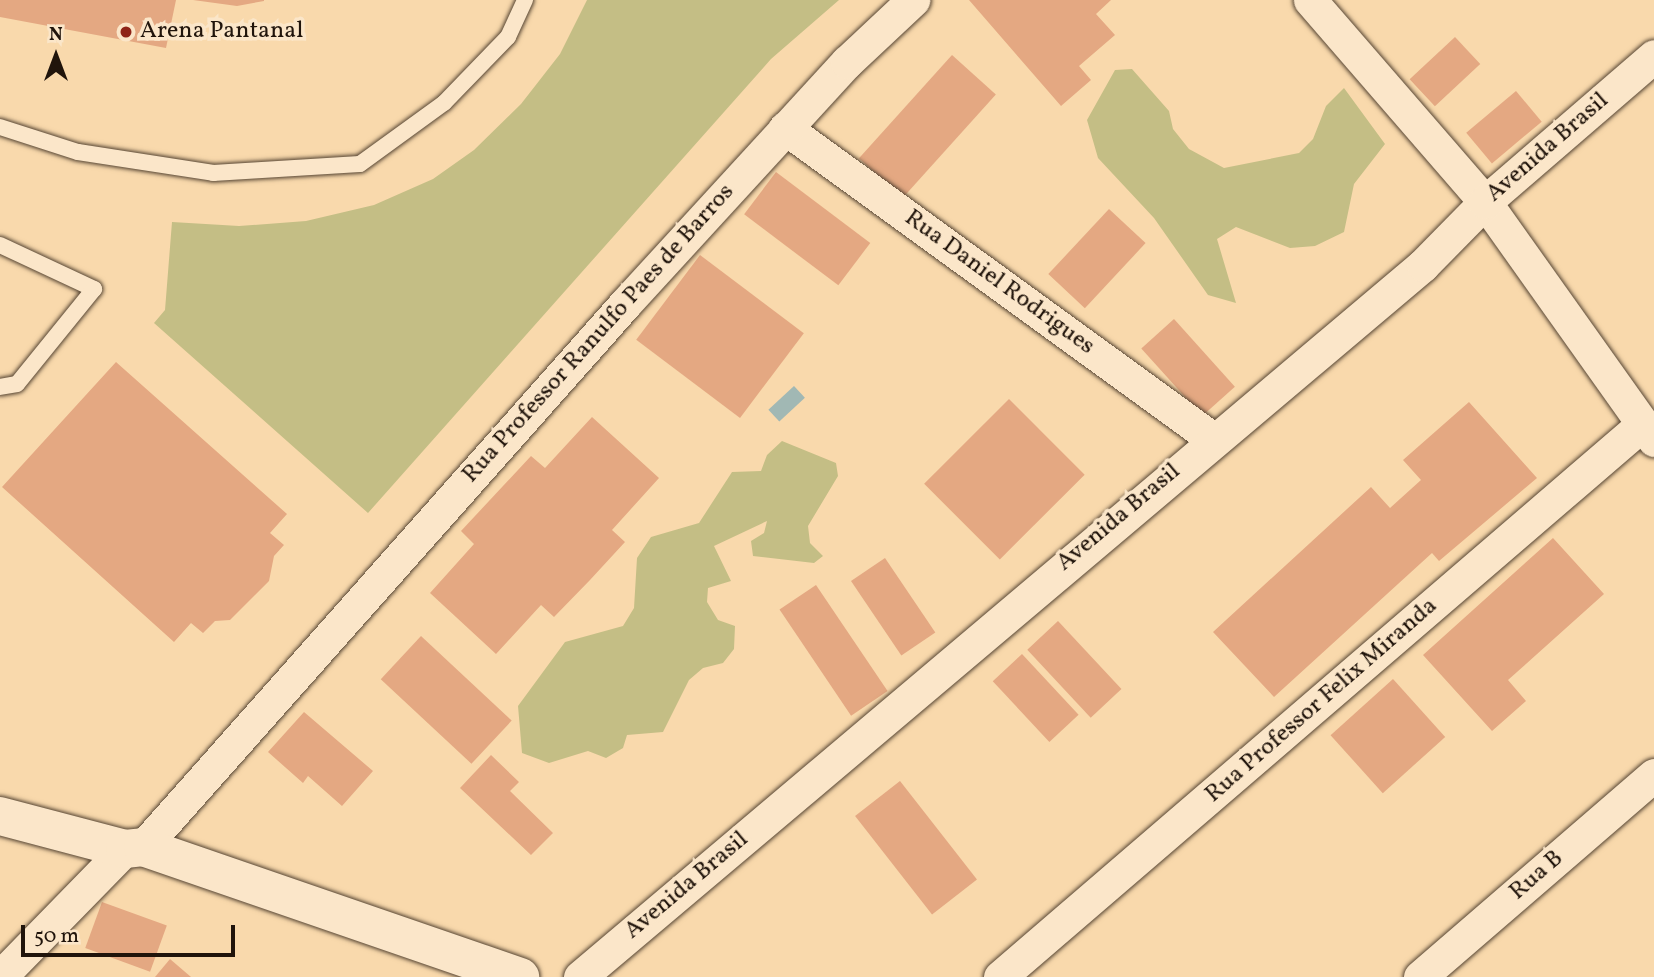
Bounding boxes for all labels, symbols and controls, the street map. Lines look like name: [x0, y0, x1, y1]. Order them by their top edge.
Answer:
place label: Arena Pantanal: [140, 18, 303, 46]
north arrow: [21, 21, 91, 91]
text: N: [49, 22, 63, 48]
marker: Arena Pantanal: [118, 24, 134, 40]
street label: Avenida Brasil: [1481, 87, 1615, 209]
street label: Rua Professor Ranulfo Paes de Barros: [457, 179, 741, 489]
street label: Rua Daniel Rodrigues: [898, 204, 1100, 362]
street label: Avenida Brasil: [1051, 458, 1187, 578]
street label: Rua Professor Felix Miranda: [1200, 592, 1444, 810]
street label: Avenida Brasil: [619, 826, 755, 946]
street label: Rua B: [1504, 845, 1570, 907]
scale bar: [24, 911, 238, 955]
text: 50 m: [34, 922, 79, 951]

